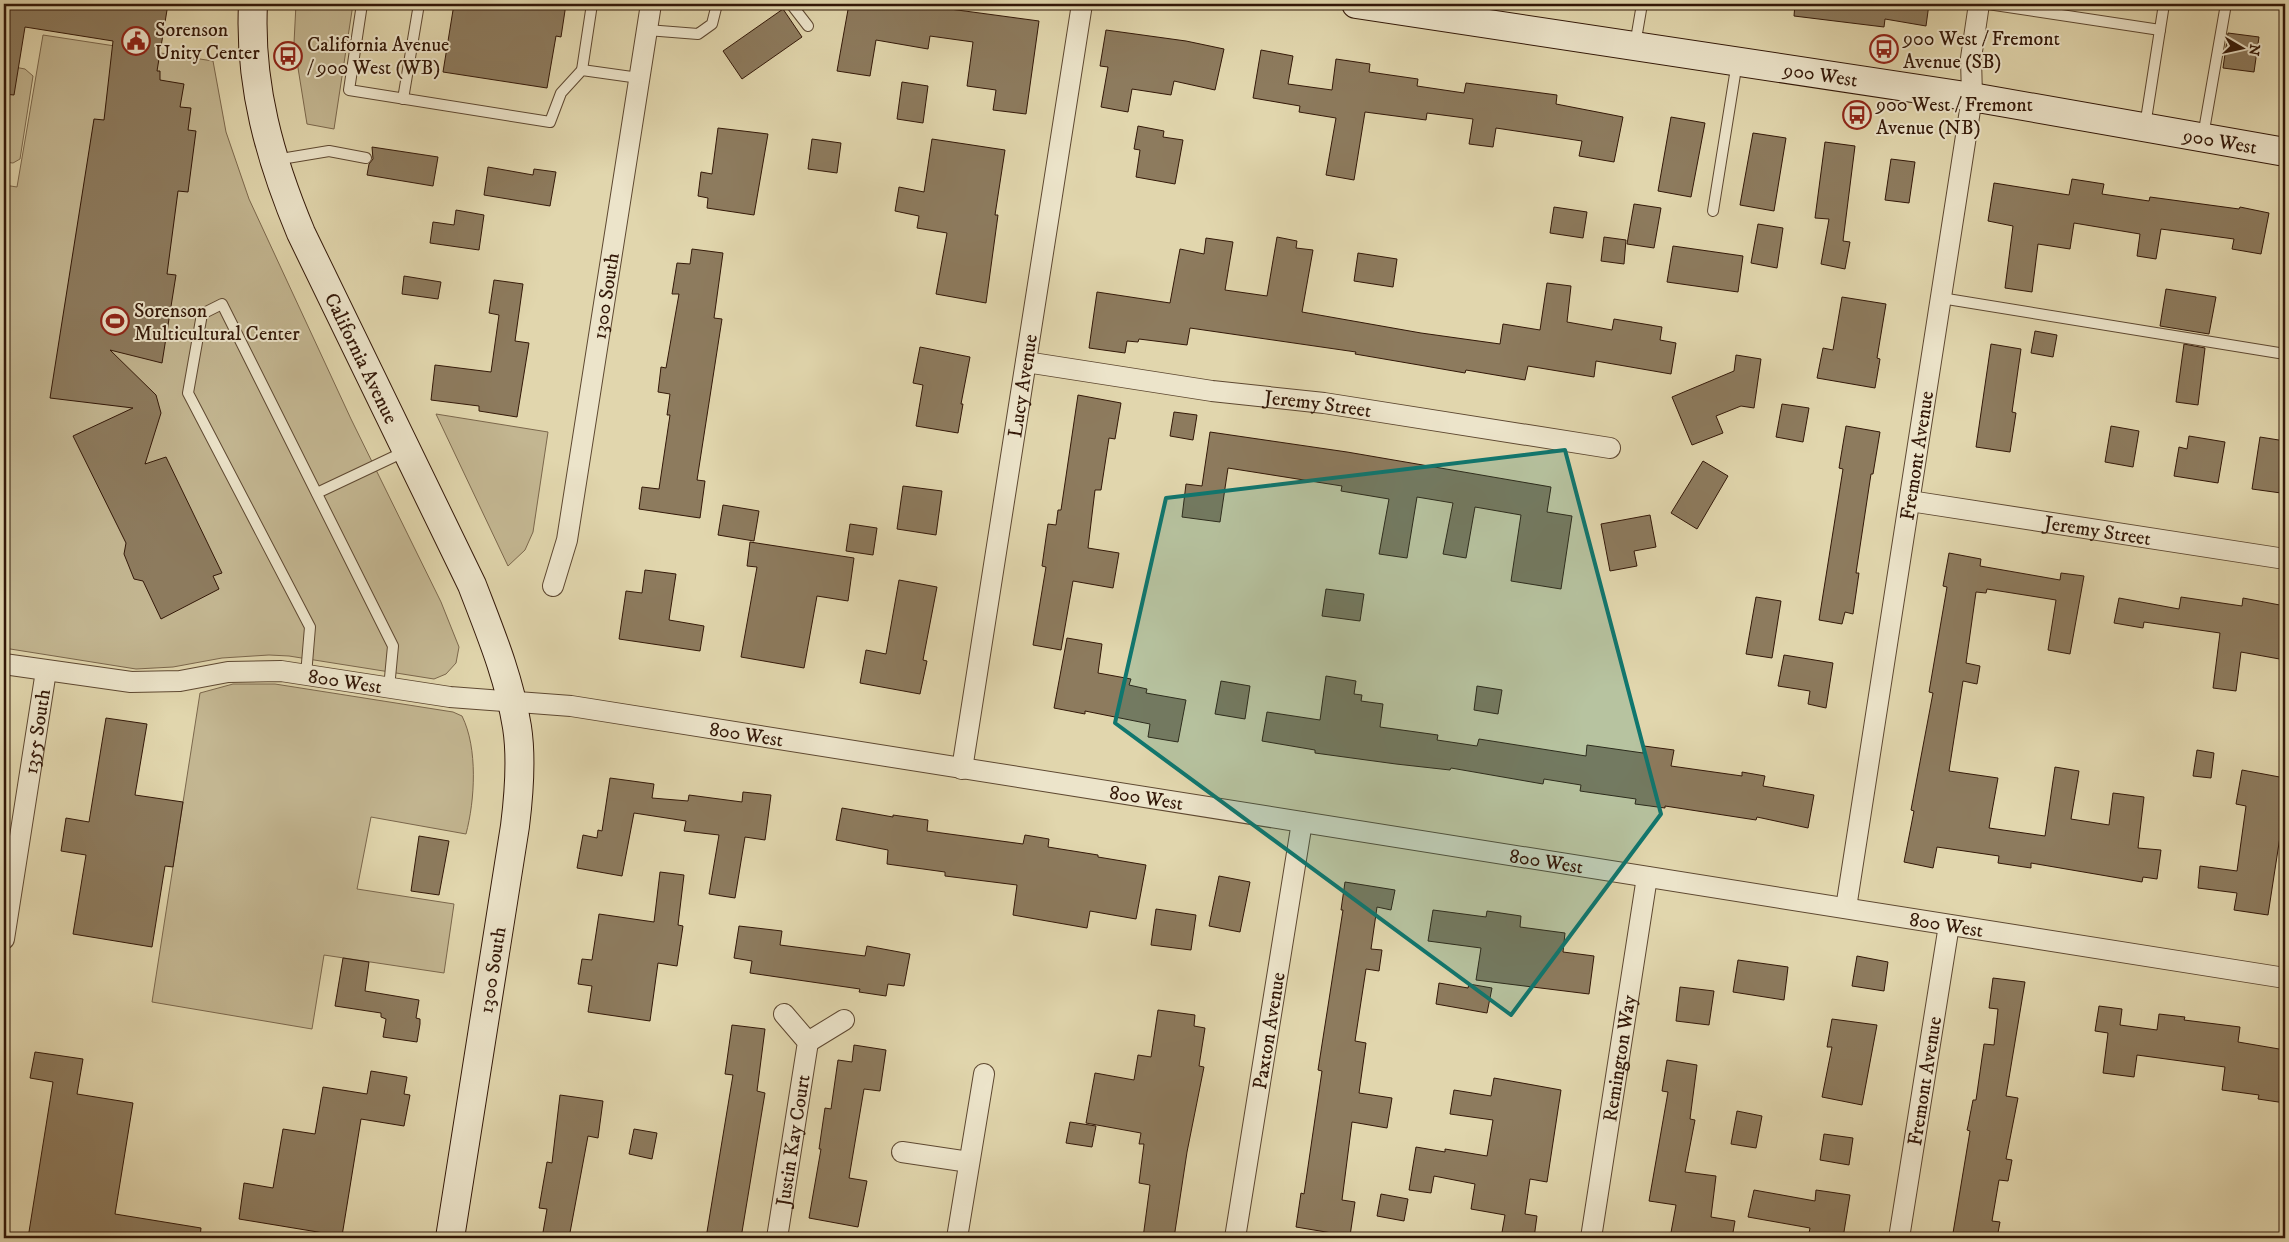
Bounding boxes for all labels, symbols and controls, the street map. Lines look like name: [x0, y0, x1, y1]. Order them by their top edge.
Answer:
place label: Sorenson Unity Center: [155, 18, 260, 66]
north arrow: [2216, 22, 2266, 72]
public building icon: Sorenson Unity Center: [121, 26, 151, 56]
place label: 900 West / Fremont Avenue (SB): [1902, 27, 2060, 75]
place label: California Avenue / 900 West (WB): [307, 33, 449, 81]
bus stop icon: 900 West / Fremont Avenue (SB): [1869, 34, 1899, 64]
bus stop icon: California Avenue / 900 West (WB): [273, 41, 303, 71]
text: N: [2244, 43, 2264, 57]
street label: 900 West: [1781, 58, 1859, 94]
place label: 900 West / Fremont Avenue (NB): [1875, 93, 2033, 141]
bus stop icon: 900 West / Fremont Avenue (NB): [1842, 100, 1872, 130]
street label: 900 West: [2180, 123, 2259, 161]
street label: 1300 South: [588, 251, 626, 341]
street label: California Avenue: [318, 289, 403, 428]
place label: Sorenson Multicultural Center: [134, 299, 300, 347]
sports icon: Sorenson Multicultural Center: [100, 306, 130, 336]
street label: Lucy Avenue: [1003, 333, 1044, 439]
street label: Jeremy Street: [1261, 385, 1373, 424]
street label: Fremont Avenue: [1895, 389, 1940, 522]
street label: Jeremy Street: [2040, 511, 2153, 552]
street label: 800 West: [306, 664, 384, 700]
street label: 1355 South: [19, 687, 57, 776]
street label: 800 West: [707, 717, 785, 754]
street label: 800 West: [1107, 781, 1185, 817]
street label: 800 West: [1507, 844, 1585, 880]
street label: 800 West: [1907, 908, 1985, 944]
street label: 1300 South: [474, 925, 513, 1015]
street label: Paxton Avenue: [1248, 970, 1292, 1091]
street label: Remington Way: [1598, 993, 1643, 1123]
street label: Fremont Avenue: [1903, 1015, 1948, 1148]
street label: Justin Kay Court: [771, 1073, 817, 1210]

